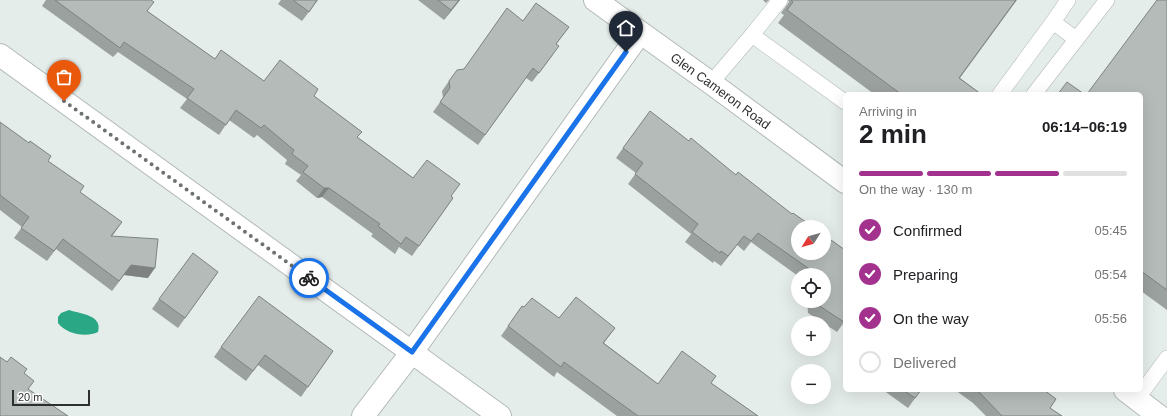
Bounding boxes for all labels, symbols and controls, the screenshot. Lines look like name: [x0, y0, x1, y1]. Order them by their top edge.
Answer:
pin: [609, 11, 643, 52]
icon: home: [615, 17, 637, 39]
street label: Glen Cameron Road: [668, 49, 773, 132]
pin: [47, 60, 81, 101]
icon: bag: [53, 66, 75, 88]
text: Arriving in: [859, 104, 917, 119]
text: 06:14–06:19: [1042, 118, 1127, 135]
text: 2 min: [859, 119, 927, 149]
text: On the way · 130 m: [859, 182, 972, 197]
icon: check: [859, 219, 881, 241]
north arrow: [791, 220, 831, 260]
map controls: [791, 220, 831, 404]
text: Confirmed: [893, 222, 962, 239]
text: 05:45: [1094, 223, 1127, 238]
courier: [289, 258, 329, 298]
icon: check: [859, 263, 881, 285]
text: Preparing: [893, 266, 958, 283]
icon: bike: [298, 267, 320, 289]
text: 05:54: [1094, 267, 1127, 282]
button: locate: [791, 268, 831, 308]
icon: check: [859, 307, 881, 329]
text: On the way: [893, 310, 969, 327]
text: 05:56: [1094, 311, 1127, 326]
button: +: [791, 316, 831, 356]
text: Delivered: [893, 354, 956, 371]
button: −: [791, 364, 831, 404]
scale bar: [12, 388, 90, 407]
text: 20 m: [18, 391, 42, 403]

